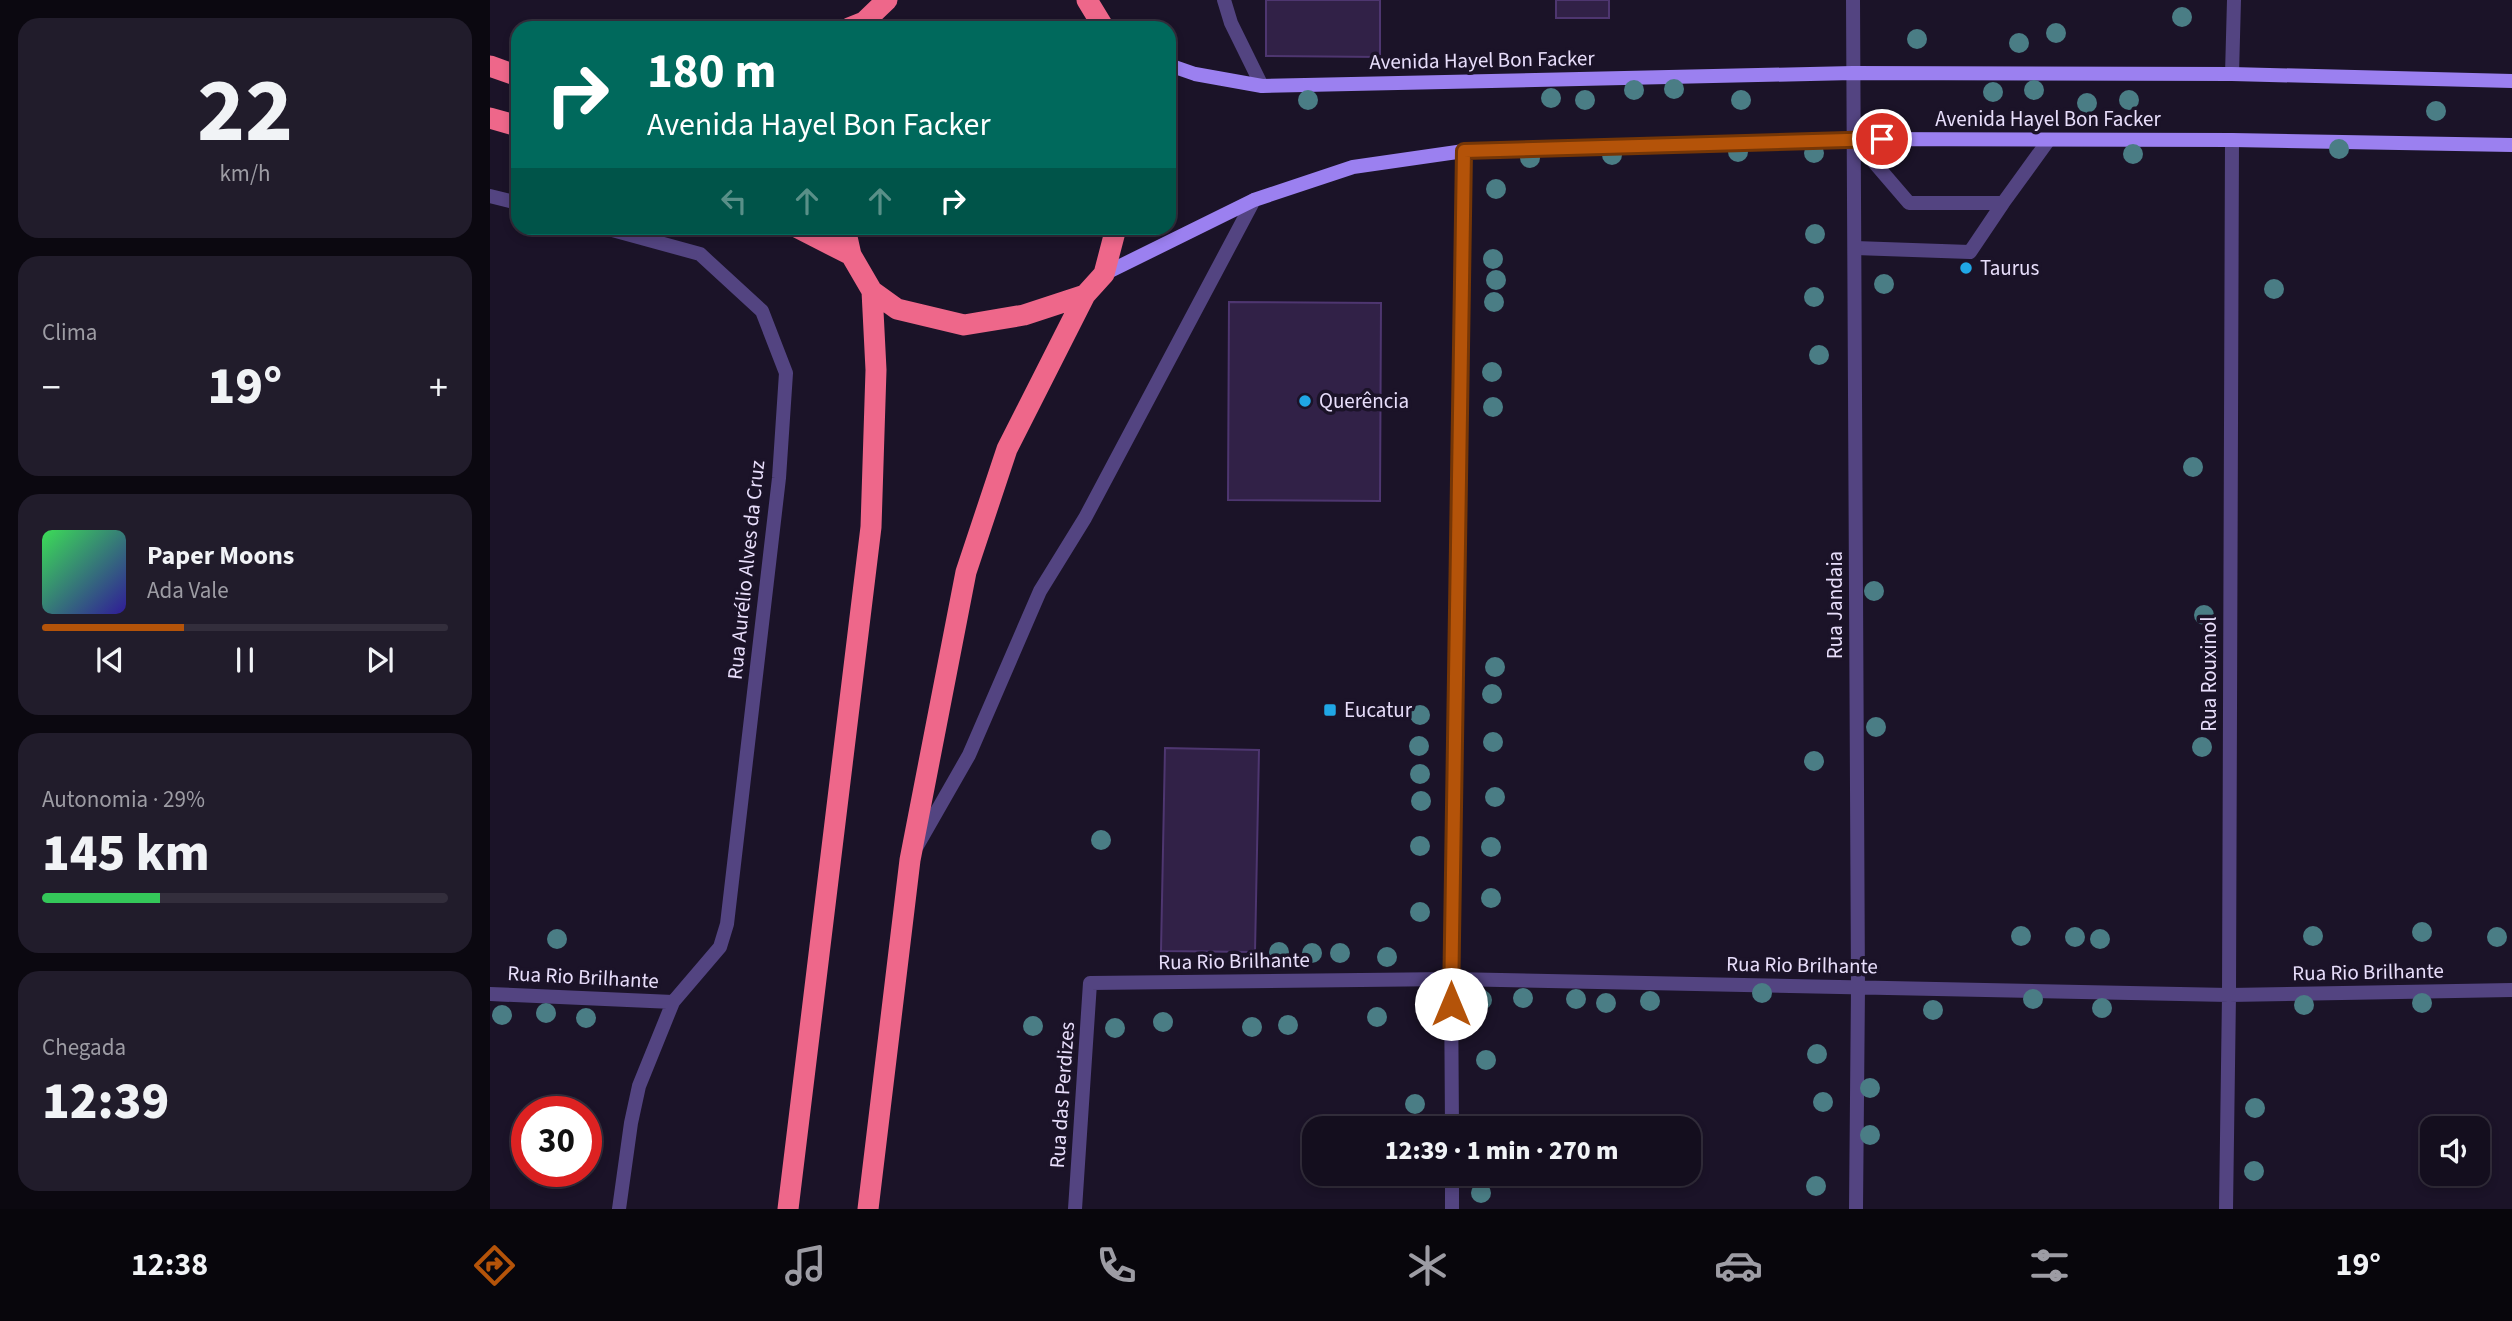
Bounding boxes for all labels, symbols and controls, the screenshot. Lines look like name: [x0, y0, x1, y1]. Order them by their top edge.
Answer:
text: 180 m: [647, 37, 776, 107]
street label: Avenida Hayel Bon Facker: [1369, 43, 1596, 77]
text: 22: [197, 47, 293, 176]
icon: right: [532, 49, 623, 140]
text: Avenida Hayel Bon Facker: [647, 102, 991, 148]
street label: Avenida Hayel Bon Facker: [1935, 104, 2161, 134]
pin: [1852, 109, 1912, 169]
icon: arrive: [1863, 120, 1901, 158]
text: km/h: [219, 157, 271, 190]
icon: left: [715, 182, 753, 220]
icon: ahead: [788, 182, 826, 220]
icon: ahead: [861, 182, 899, 220]
icon: right: [934, 182, 972, 220]
place label: Taurus: [1980, 253, 2039, 283]
marker: Taurus: [1958, 260, 1974, 276]
text: Clima: [42, 316, 97, 349]
text: 19°: [208, 350, 282, 424]
text: −: [42, 361, 61, 415]
text: +: [429, 361, 448, 415]
place label: Querência: [1319, 386, 1409, 416]
marker: Querência: [1297, 393, 1313, 409]
street label: Rua Aurélio Alves da Cruz: [720, 459, 772, 681]
text: Paper Moons: [147, 537, 294, 574]
street label: Rua Jandaia: [1820, 551, 1850, 659]
text: Ada Vale: [147, 574, 229, 607]
street label: Rua Rouxinol: [2194, 616, 2224, 732]
icon: previous: [91, 641, 129, 679]
icon: pause: [226, 641, 264, 679]
icon: next: [361, 641, 399, 679]
place label: Eucatur: [1344, 695, 1413, 725]
marker: Eucatur: [1322, 702, 1338, 718]
text: Autonomia · 29%: [42, 783, 205, 816]
text: 145 km: [42, 817, 210, 891]
street label: Rua Rio Brilhante: [1158, 945, 1310, 977]
street label: Rua Rio Brilhante: [1726, 949, 1878, 981]
street label: Rua Rio Brilhante: [2292, 956, 2444, 988]
street label: Rua Rio Brilhante: [506, 958, 660, 996]
position arrow: [1414, 967, 1488, 1041]
street label: Rua das Perdizes: [1042, 1020, 1082, 1169]
text: Chegada: [42, 1031, 126, 1064]
text: 12:39: [42, 1065, 169, 1139]
speed limit sign: 30: [511, 1096, 602, 1187]
map controls: [2420, 1116, 2490, 1186]
button: sound: [2420, 1116, 2490, 1186]
text: 12:39 · 1 min · 270 m: [1385, 1132, 1618, 1169]
icon: directions: [470, 1241, 519, 1290]
icon: music: [781, 1241, 830, 1290]
icon: phone: [1092, 1241, 1141, 1290]
icon: climate: [1403, 1241, 1452, 1290]
icon: car: [1714, 1241, 1763, 1290]
icon: filters: [2025, 1241, 2074, 1290]
text: 12:38: [131, 1242, 208, 1288]
text: 19°: [2335, 1242, 2381, 1288]

